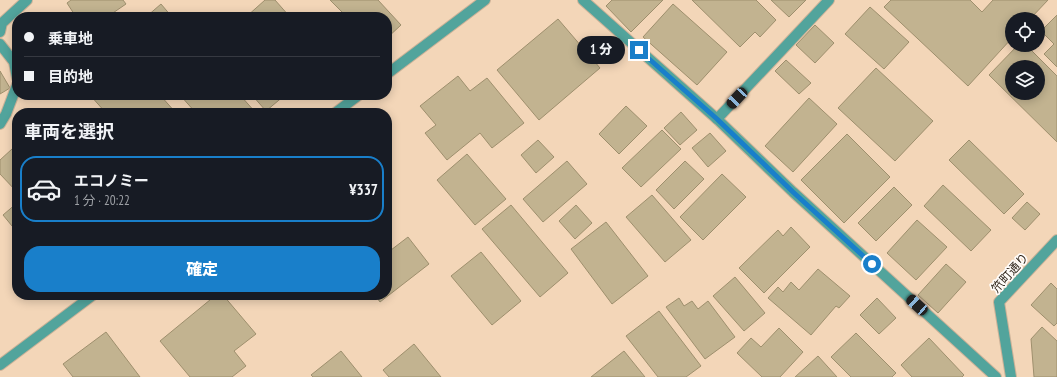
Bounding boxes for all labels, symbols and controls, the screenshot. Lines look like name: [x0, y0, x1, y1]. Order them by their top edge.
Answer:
map controls: [1005, 12, 1045, 100]
button: locate: [1005, 12, 1045, 52]
text: 乗車地: [48, 29, 93, 48]
callout: 1 分: [577, 36, 625, 64]
text: 1 分: [590, 41, 612, 58]
route end: [630, 41, 648, 59]
button: layers: [1005, 60, 1045, 100]
text: 目的地: [48, 67, 93, 86]
car: [724, 85, 750, 111]
text: 車両を選択: [24, 120, 114, 143]
icon: car: [26, 171, 62, 207]
text: エコノミー: [74, 171, 149, 190]
text: ¥337: [349, 180, 378, 199]
text: 1 分 · 20:22: [74, 192, 130, 209]
button: 確定: [24, 246, 380, 292]
street label: 笊町通り: [988, 250, 1031, 296]
route start: [863, 255, 881, 273]
car: [904, 293, 930, 317]

